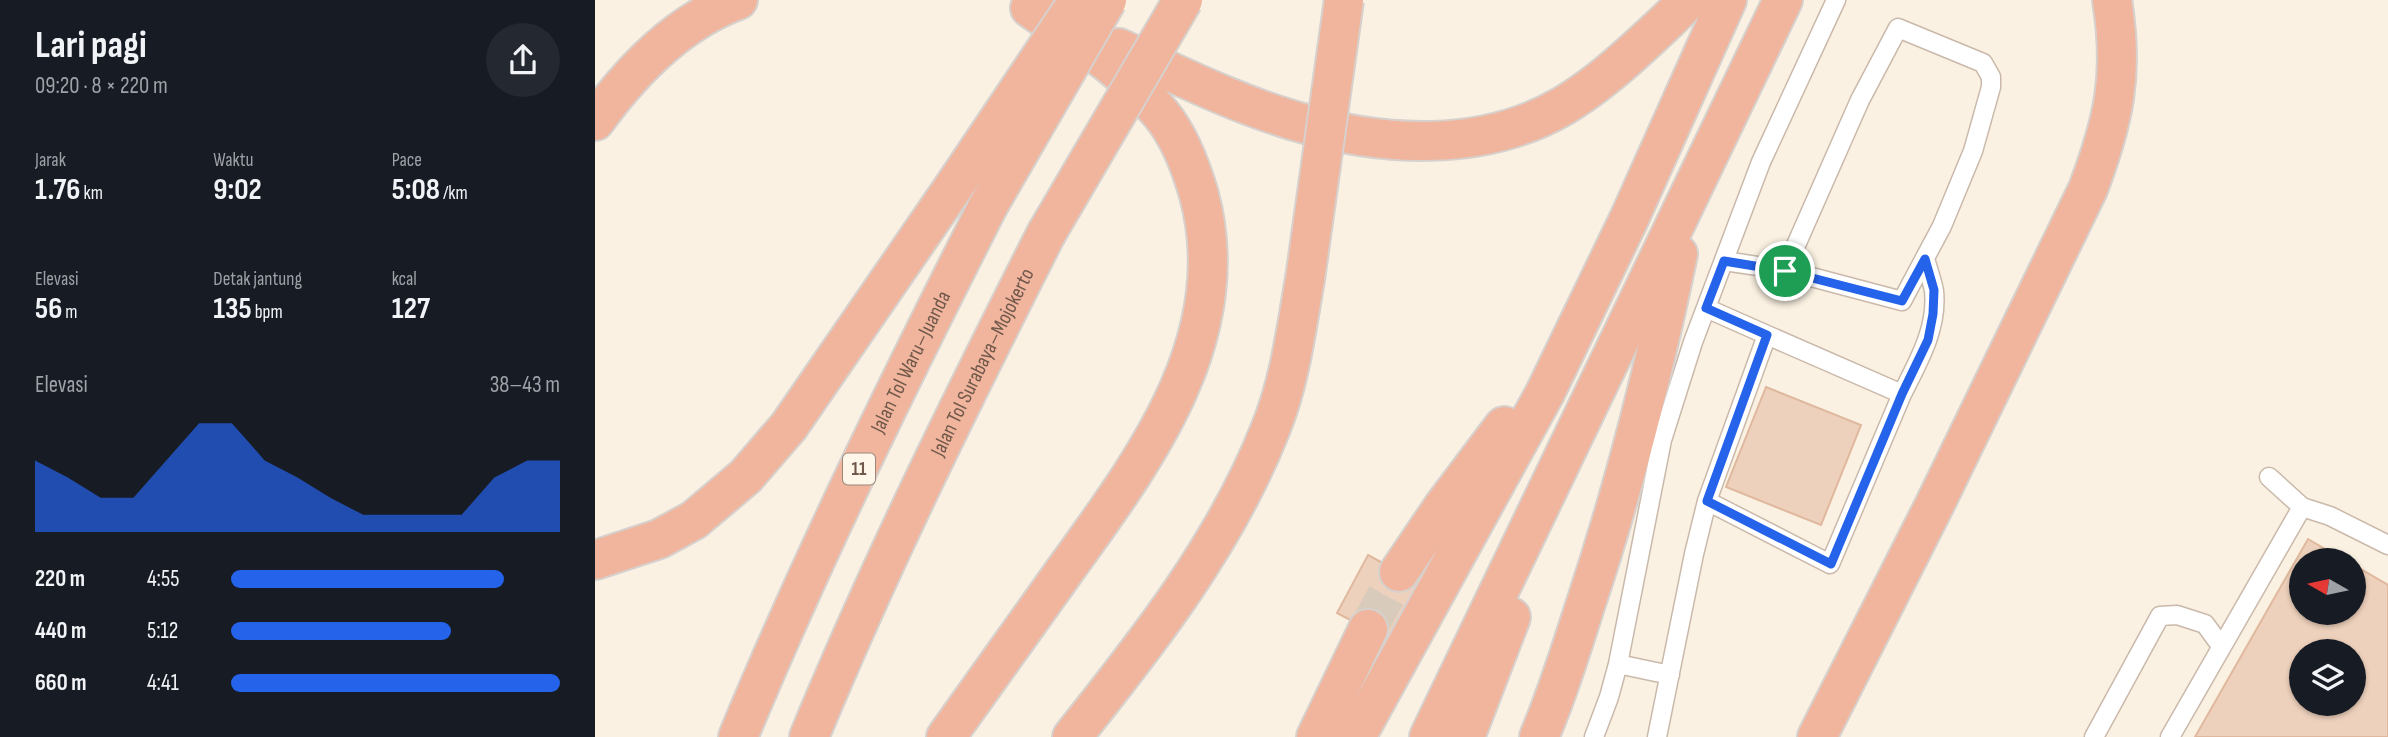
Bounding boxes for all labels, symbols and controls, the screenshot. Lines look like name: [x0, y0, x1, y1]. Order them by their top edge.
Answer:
text: Lari pagi: [35, 23, 147, 68]
button: share: [486, 23, 560, 97]
text: 09:20 · 8 × 220 m: [35, 72, 168, 100]
text: Jarak: [35, 149, 66, 172]
text: Waktu: [213, 149, 254, 172]
text: Pace: [392, 149, 422, 172]
text: 1.76: [35, 172, 80, 208]
text: 9:02: [213, 172, 262, 208]
text: 5:08: [392, 172, 440, 208]
text: km: [80, 182, 103, 205]
text: /km: [440, 182, 468, 205]
pin: [1755, 241, 1815, 301]
icon: arrive: [1766, 252, 1804, 290]
street label: Jalan Tol Surabaya–Mojokerto: [925, 264, 1039, 461]
text: Elevasi: [35, 268, 79, 291]
text: Detak jantung: [213, 268, 302, 291]
text: kcal: [392, 268, 417, 291]
street label: Jalan Tol Waru–Juanda: [864, 287, 956, 438]
text: 56: [35, 291, 62, 327]
text: 135: [213, 291, 252, 327]
text: 127: [392, 291, 430, 327]
text: m: [62, 301, 78, 324]
text: bpm: [252, 301, 283, 324]
text: Elevasi: [35, 371, 88, 399]
text: 38–43 m: [490, 371, 560, 399]
road number: 11: [843, 454, 875, 484]
north arrow: [2289, 548, 2366, 625]
map controls: [2289, 548, 2366, 716]
text: 220 m: [35, 565, 85, 593]
text: 4:55: [147, 565, 179, 593]
text: 440 m: [35, 617, 86, 645]
text: 5:12: [147, 617, 178, 645]
button: layers: [2289, 639, 2366, 716]
text: 660 m: [35, 669, 86, 697]
text: 4:41: [147, 669, 179, 697]

